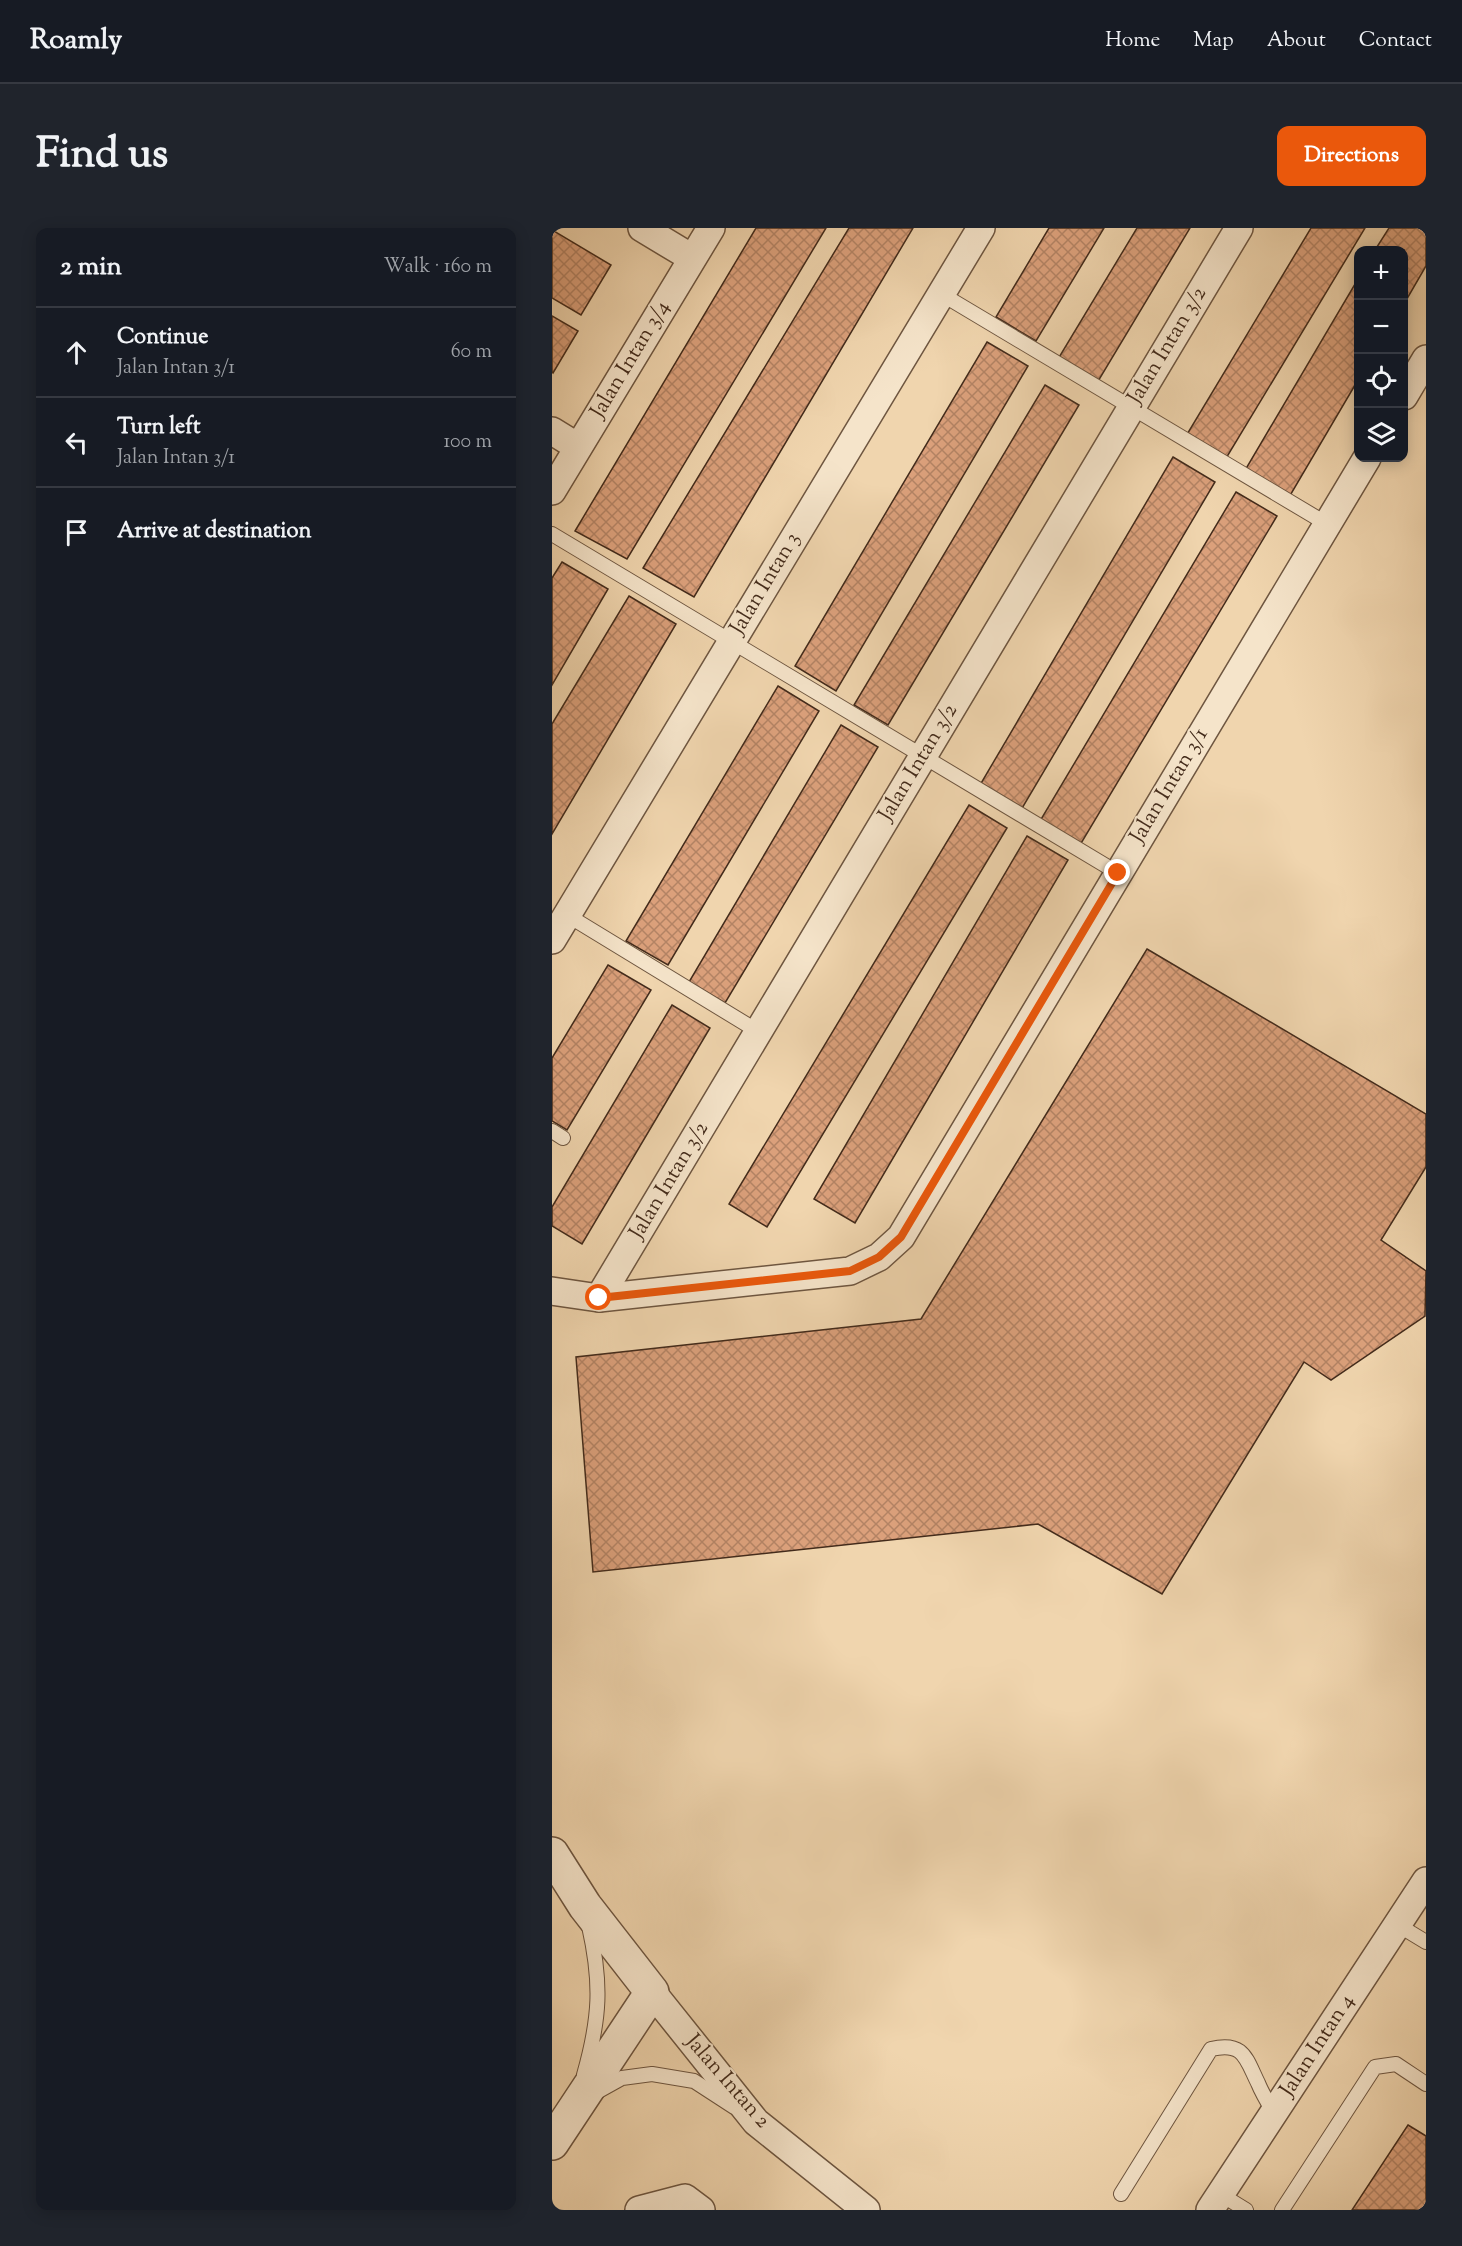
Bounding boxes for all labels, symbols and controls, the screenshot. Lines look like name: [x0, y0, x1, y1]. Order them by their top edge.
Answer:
text: Roamly: [30, 21, 122, 61]
text: Home: [1105, 26, 1160, 56]
text: Map: [1193, 26, 1234, 56]
text: About: [1267, 26, 1326, 56]
text: Contact: [1359, 26, 1432, 56]
text: Find us: [36, 126, 168, 186]
button: Directions: [1277, 126, 1426, 186]
map controls: [1354, 246, 1408, 462]
button: +: [1354, 246, 1408, 300]
text: 2 min: [60, 249, 122, 286]
text: Walk · 160 m: [383, 253, 492, 282]
street label: Jalan Intan 3/2: [1120, 281, 1216, 412]
street label: Jalan Intan 3/4: [583, 295, 679, 426]
button: −: [1354, 300, 1408, 354]
text: Continue: [117, 322, 208, 354]
icon: ahead: [60, 336, 93, 369]
text: 60 m: [451, 338, 492, 367]
text: Jalan Intan 3/1: [117, 354, 235, 383]
button: locate: [1354, 354, 1408, 408]
button: layers: [1354, 408, 1408, 462]
text: Turn left: [117, 412, 200, 444]
icon: left: [60, 426, 93, 459]
text: 100 m: [443, 428, 492, 457]
text: Jalan Intan 3/1: [117, 444, 235, 473]
icon: arrive: [60, 516, 93, 549]
text: Arrive at destination: [117, 516, 312, 548]
street label: Jalan Intan 3: [722, 527, 809, 642]
street label: Jalan Intan 3/2: [871, 698, 967, 829]
street label: Jalan Intan 3/1: [1122, 722, 1217, 851]
route end: [1104, 859, 1130, 885]
street label: Jalan Intan 3/2: [622, 1116, 718, 1247]
route start: [585, 1284, 611, 1310]
street label: Jalan Intan 4: [1272, 1988, 1363, 2105]
street label: Jalan Intan 2: [676, 2027, 777, 2136]

